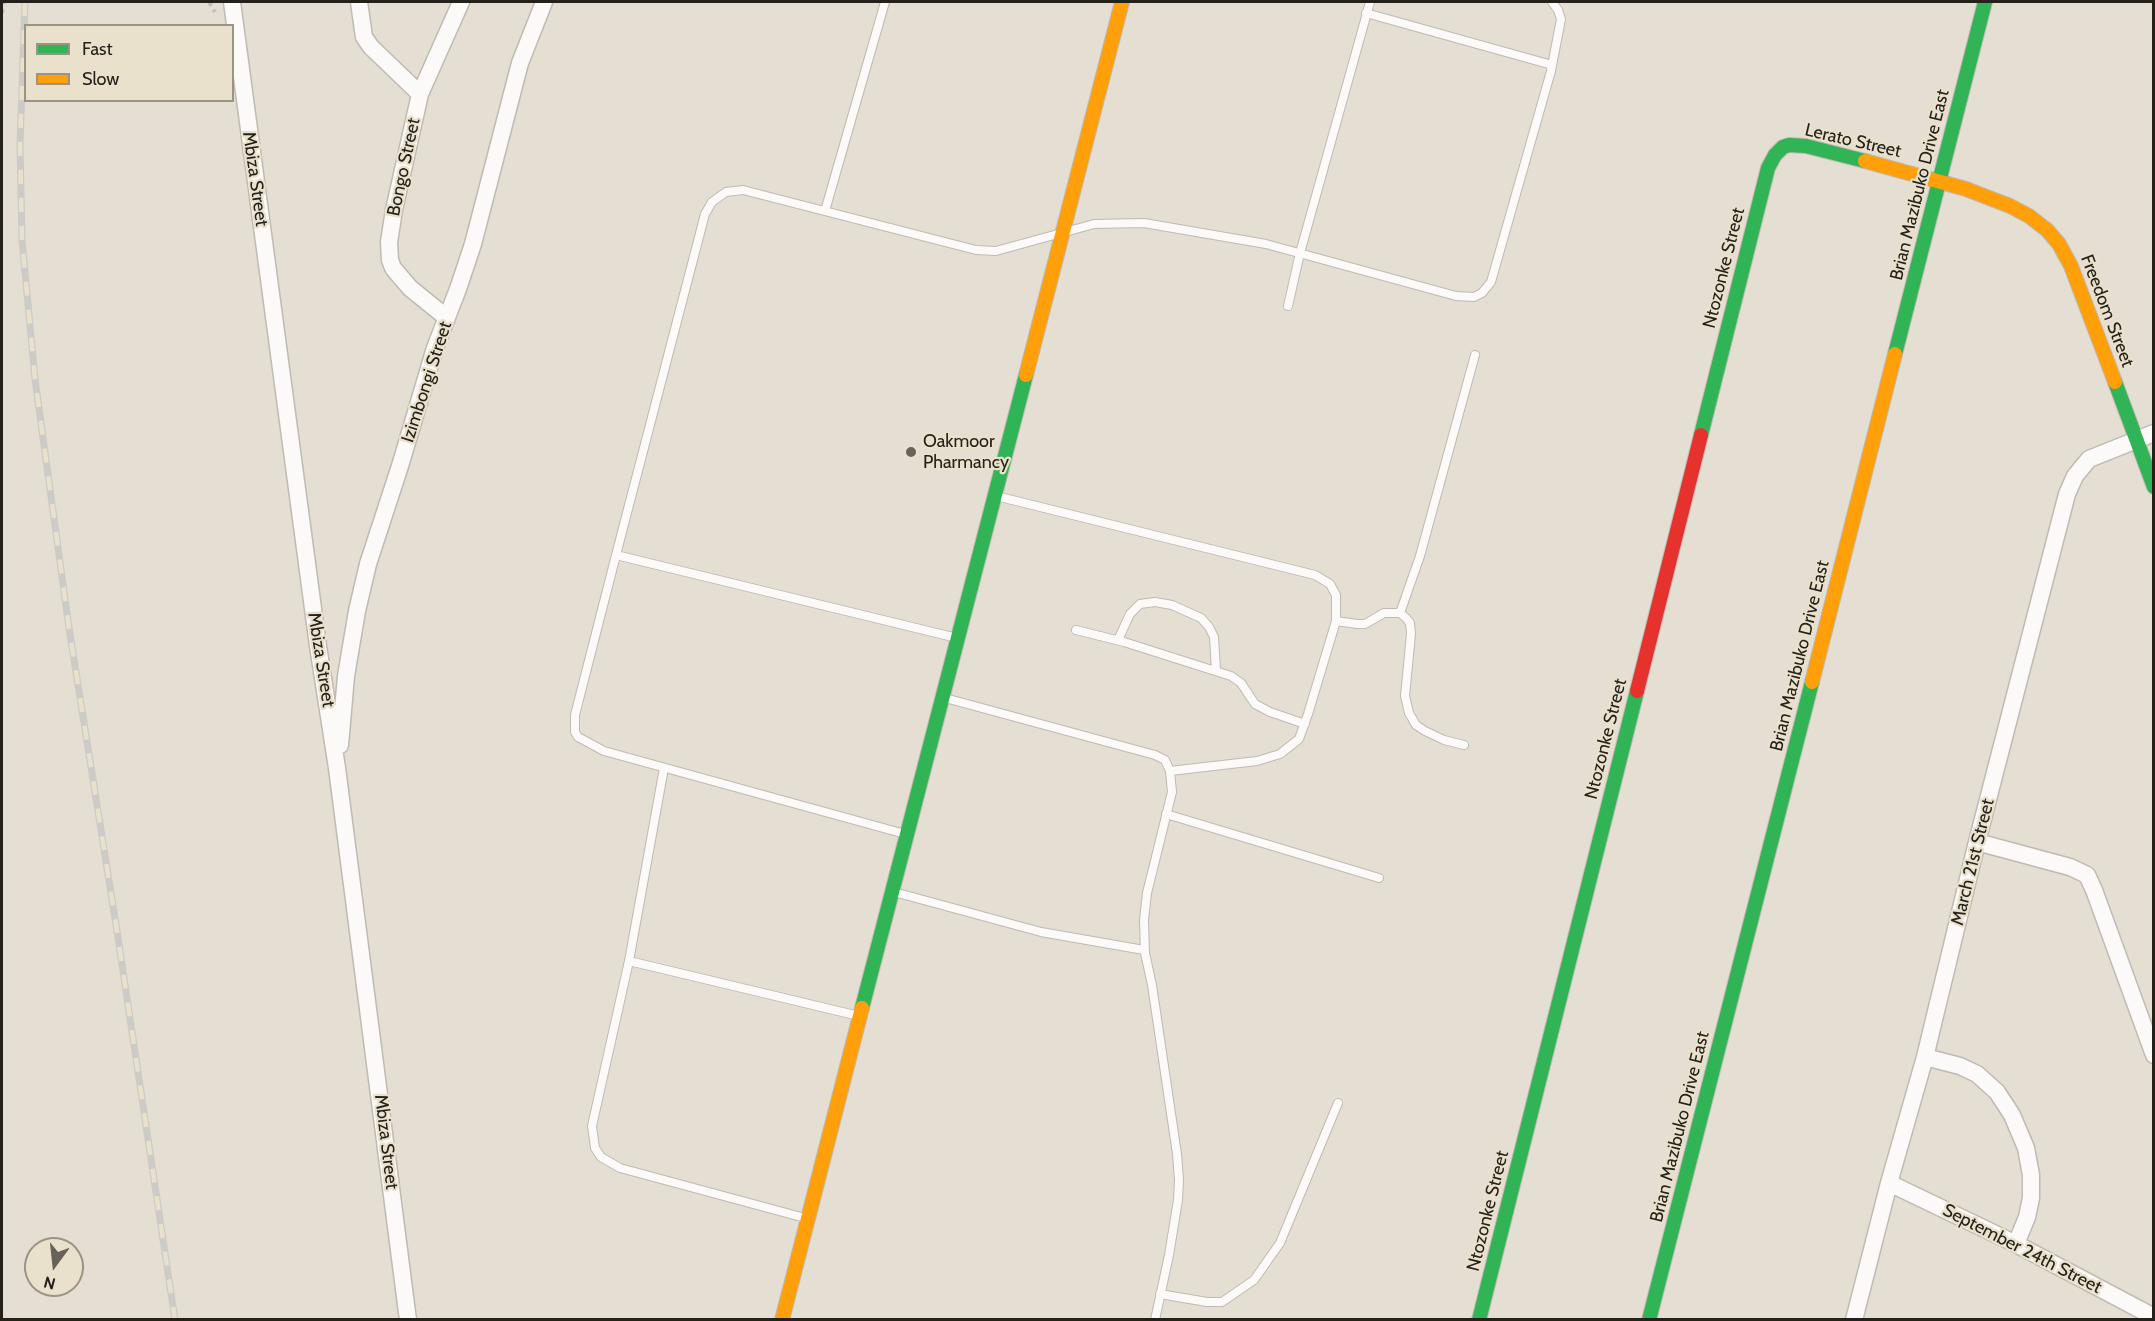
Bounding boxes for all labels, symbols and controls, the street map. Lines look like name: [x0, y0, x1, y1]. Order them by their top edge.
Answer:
legend: [24, 24, 234, 102]
text: Fast: [82, 38, 113, 60]
text: Slow: [82, 68, 119, 90]
street label: Brian Mazibuko Drive East: [1886, 87, 1954, 283]
street label: Bongo Street: [383, 116, 425, 218]
street label: Lerato Street: [1803, 119, 1903, 163]
street label: Mbiza Street: [238, 130, 272, 228]
street label: Ntozonke Street: [1699, 205, 1749, 331]
street label: Freedom Street: [2076, 252, 2138, 370]
street label: Izimbongi Street: [397, 319, 457, 445]
place label: Oakmoor Pharmancy: [923, 431, 1009, 474]
marker: Oakmoor Pharmancy: [904, 445, 918, 459]
street label: Brian Mazibuko Drive East: [1766, 558, 1834, 754]
street label: Mbiza Street: [303, 611, 339, 709]
street label: Ntozonke Street: [1581, 676, 1631, 802]
street label: March 21st Street: [1947, 796, 1999, 928]
street label: Brian Mazibuko Drive East: [1646, 1029, 1714, 1225]
street label: Mbiza Street: [369, 1093, 403, 1191]
street label: Ntozonke Street: [1463, 1148, 1513, 1274]
street label: September 24th Street: [1939, 1200, 2105, 1298]
north arrow: [24, 1237, 84, 1297]
text: N: [42, 1272, 58, 1294]

